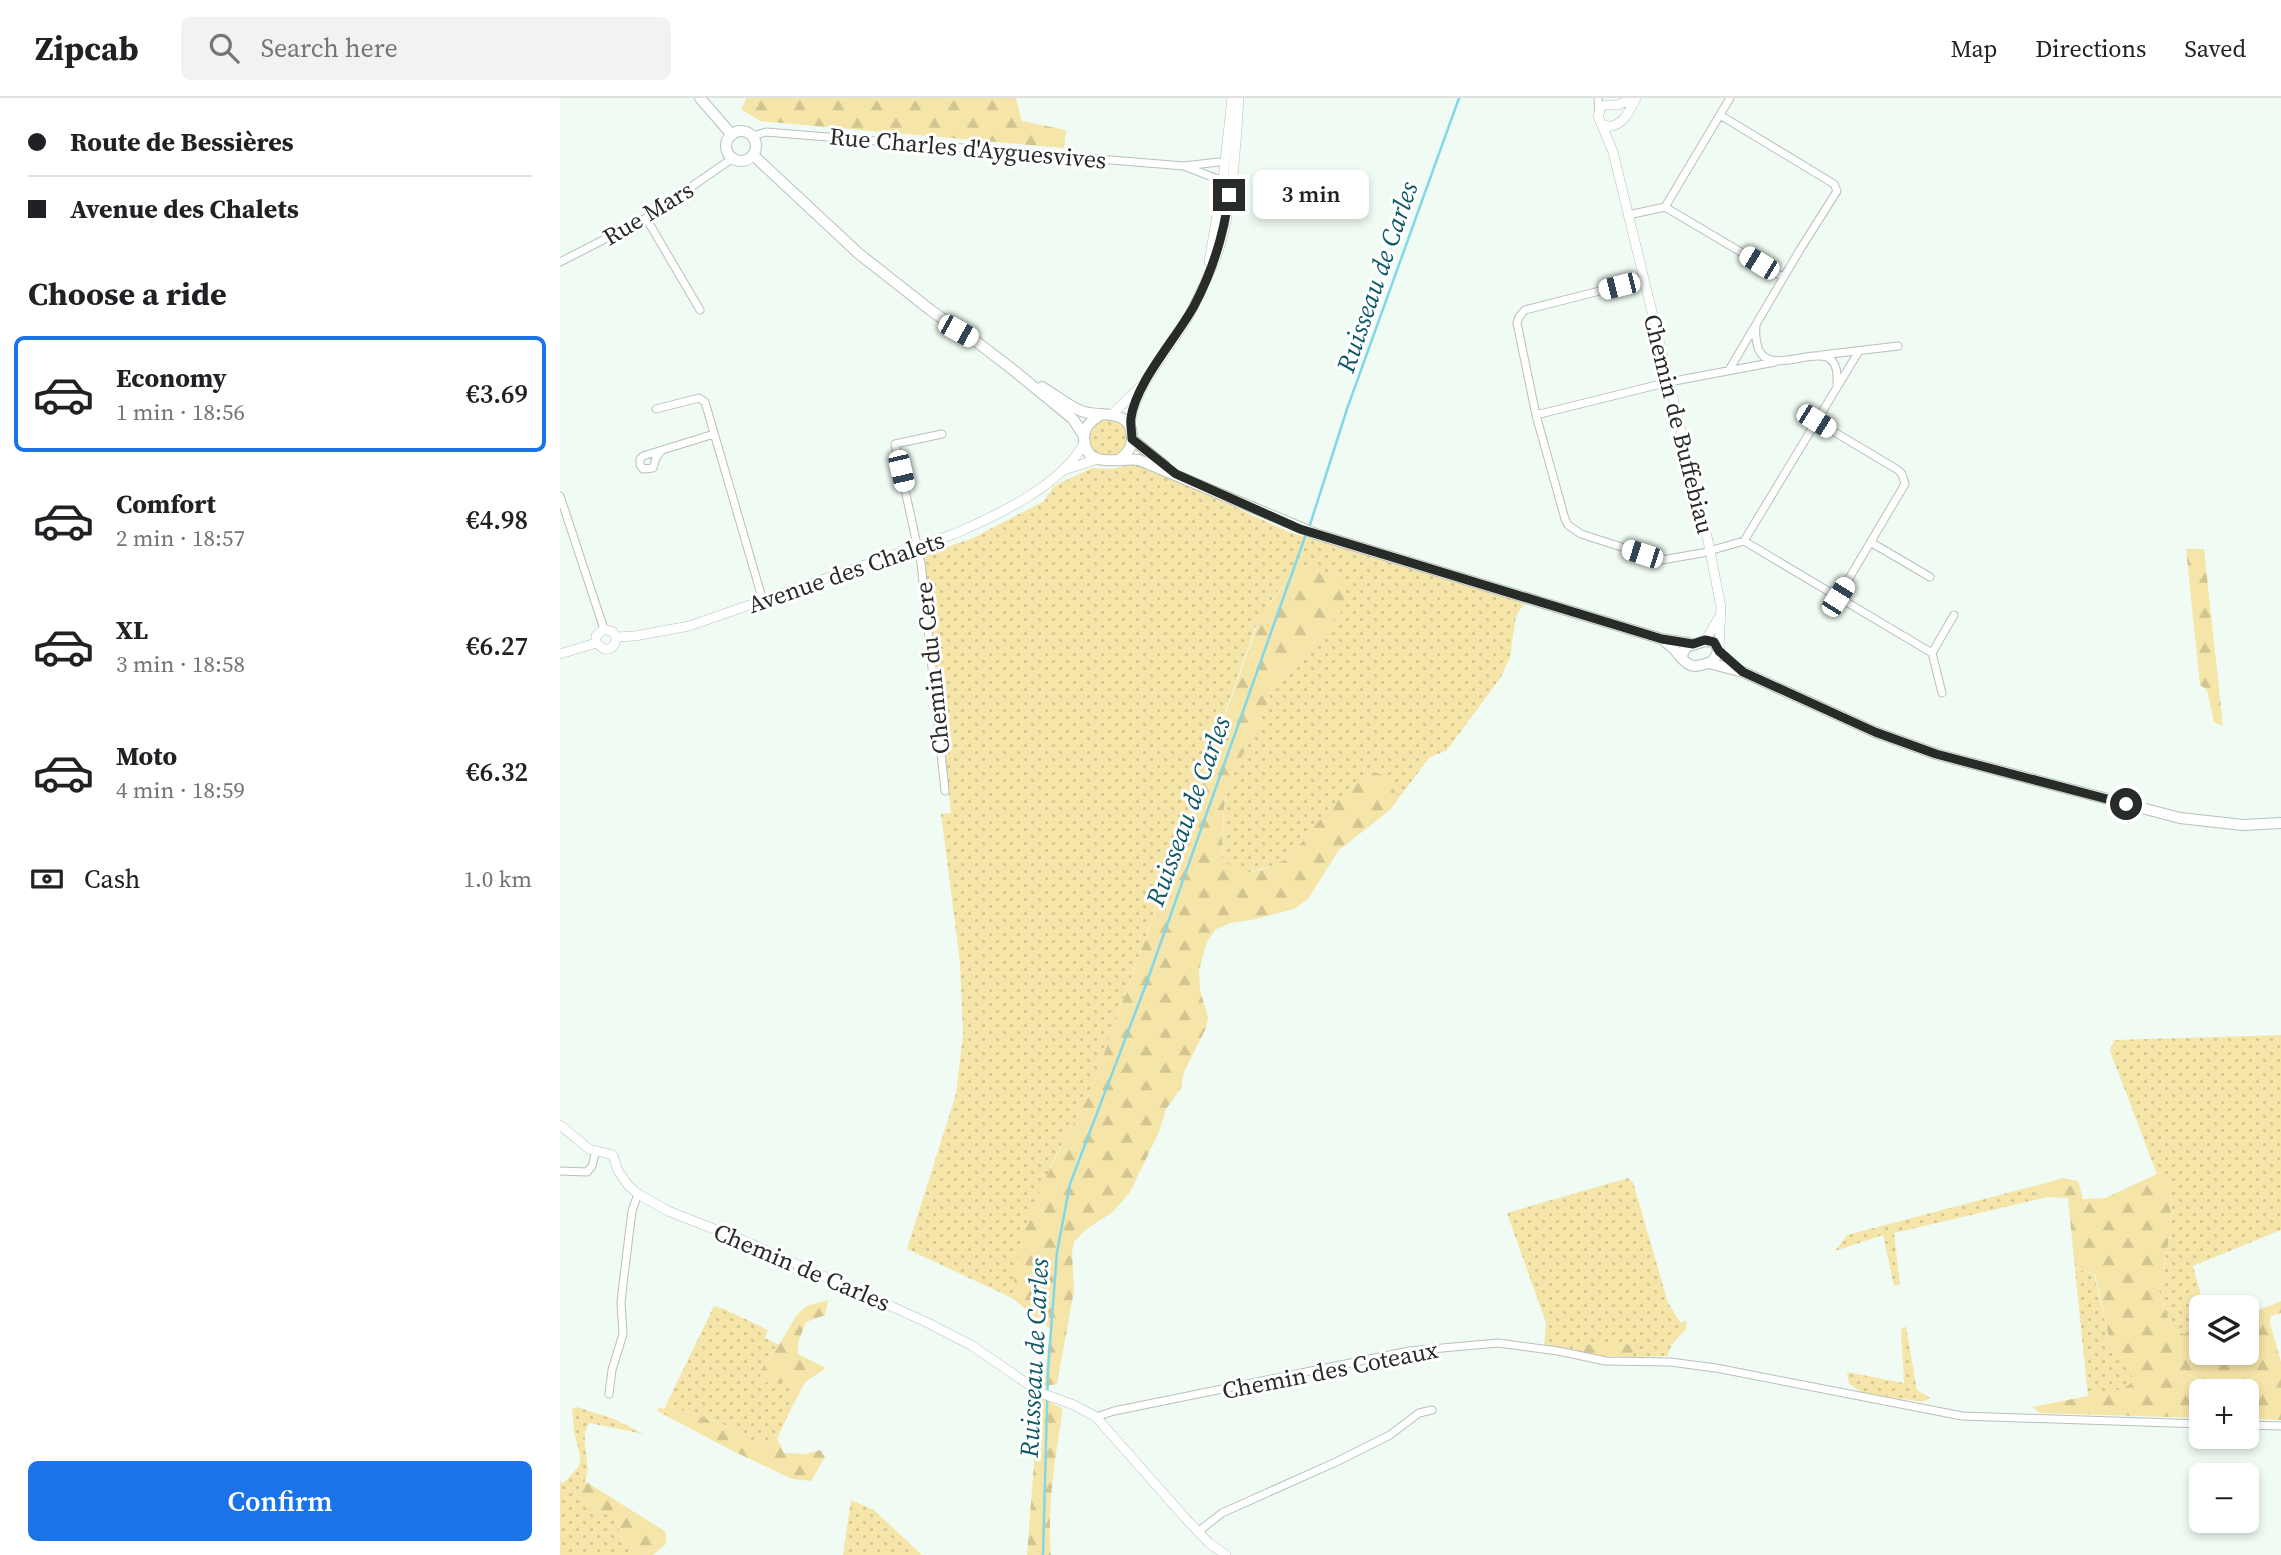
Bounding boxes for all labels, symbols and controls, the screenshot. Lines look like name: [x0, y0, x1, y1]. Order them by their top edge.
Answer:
search box: [181, 17, 671, 80]
text: Zipcab: [35, 26, 139, 71]
icon: search: [205, 29, 243, 67]
text: Search here: [261, 30, 398, 66]
text: Map: [1950, 32, 1997, 65]
text: Directions: [2035, 32, 2146, 65]
text: Saved: [2184, 32, 2246, 65]
street label: Rue Charles d'Ayguesvives: [828, 119, 1108, 177]
text: Route de Bessières: [70, 124, 294, 160]
callout: 3 min: [1254, 170, 1369, 220]
street label: Rue Mars: [596, 173, 700, 253]
water label: Ruisseau de Carles: [1327, 176, 1427, 378]
text: 3 min: [1281, 178, 1341, 210]
route end: [1213, 179, 1245, 211]
text: Avenue des Chalets: [70, 191, 299, 227]
car: [1736, 243, 1783, 283]
car: [1597, 271, 1642, 301]
text: Choose a ride: [28, 272, 227, 316]
street label: Chemin de Buffebiau: [1636, 311, 1722, 537]
car: [935, 312, 982, 350]
text: Economy: [116, 360, 227, 396]
icon: car: [32, 363, 95, 426]
text: €3.69: [466, 376, 528, 412]
text: 1 min · 18:56: [116, 396, 245, 428]
car: [1793, 401, 1840, 441]
car: [887, 448, 916, 494]
text: Comfort: [116, 486, 216, 522]
icon: car: [32, 489, 95, 552]
text: €4.98: [466, 502, 528, 538]
text: 2 min · 18:57: [116, 522, 245, 554]
street label: Avenue des Chalets: [743, 523, 949, 621]
car: [1619, 538, 1666, 570]
car: [1818, 574, 1859, 620]
street label: Chemin du Cere: [907, 580, 957, 756]
text: XL: [116, 612, 148, 648]
icon: car: [32, 615, 95, 678]
text: €6.27: [466, 628, 528, 664]
text: 3 min · 18:58: [116, 648, 245, 680]
water label: Ruisseau de Carles: [1137, 711, 1239, 912]
text: Moto: [116, 738, 177, 774]
icon: car: [32, 741, 95, 804]
text: €6.32: [466, 754, 528, 790]
text: 4 min · 18:59: [116, 774, 245, 806]
route start: [2110, 788, 2142, 820]
icon: cash: [28, 860, 66, 898]
text: Cash: [84, 861, 140, 897]
text: 1.0 km: [463, 863, 532, 895]
street label: Chemin de Carles: [709, 1215, 895, 1319]
water label: Ruisseau de Carles: [1011, 1257, 1057, 1460]
map controls: [2189, 1295, 2259, 1533]
button: layers: [2189, 1295, 2259, 1365]
street label: Chemin des Coteaux: [1219, 1333, 1441, 1407]
button: +: [2189, 1379, 2259, 1449]
button: Confirm: [28, 1461, 532, 1541]
button: −: [2189, 1463, 2259, 1533]

